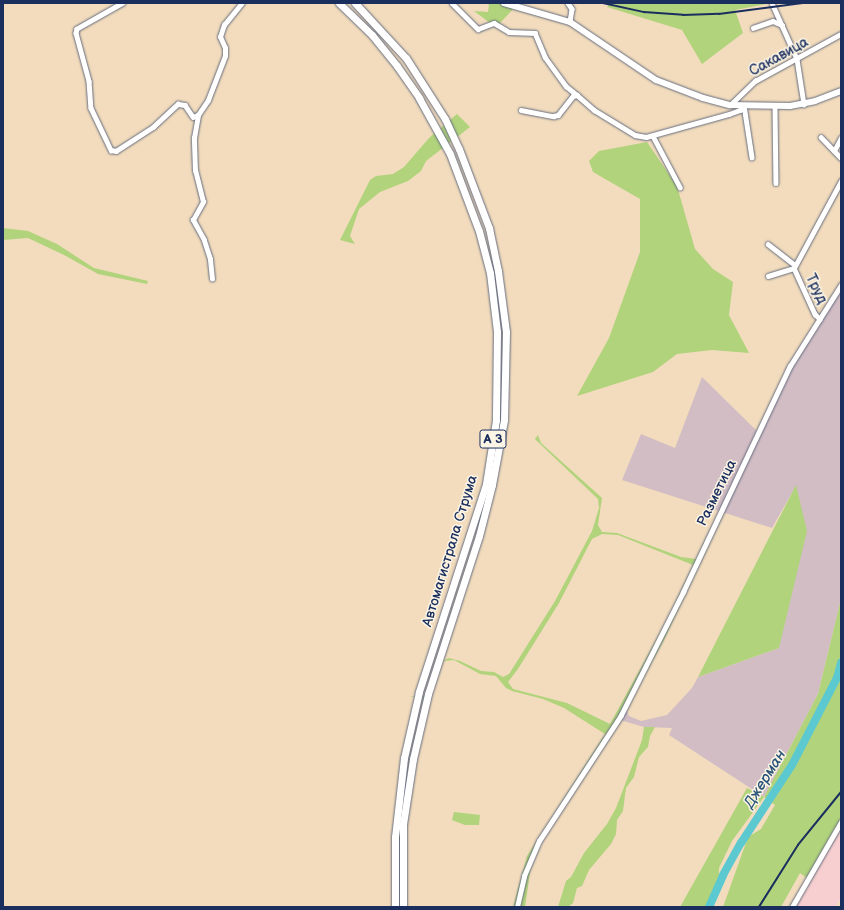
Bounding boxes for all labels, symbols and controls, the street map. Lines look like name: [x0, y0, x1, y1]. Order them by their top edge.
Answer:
street label: Сакавица: [747, 34, 811, 80]
street label: Труд: [802, 271, 830, 307]
road number: A 3: [479, 428, 507, 450]
street label: Разметица: [694, 457, 740, 529]
street label: Автомагистрала Струма: [419, 473, 481, 629]
water label: Джерман: [740, 747, 790, 811]

